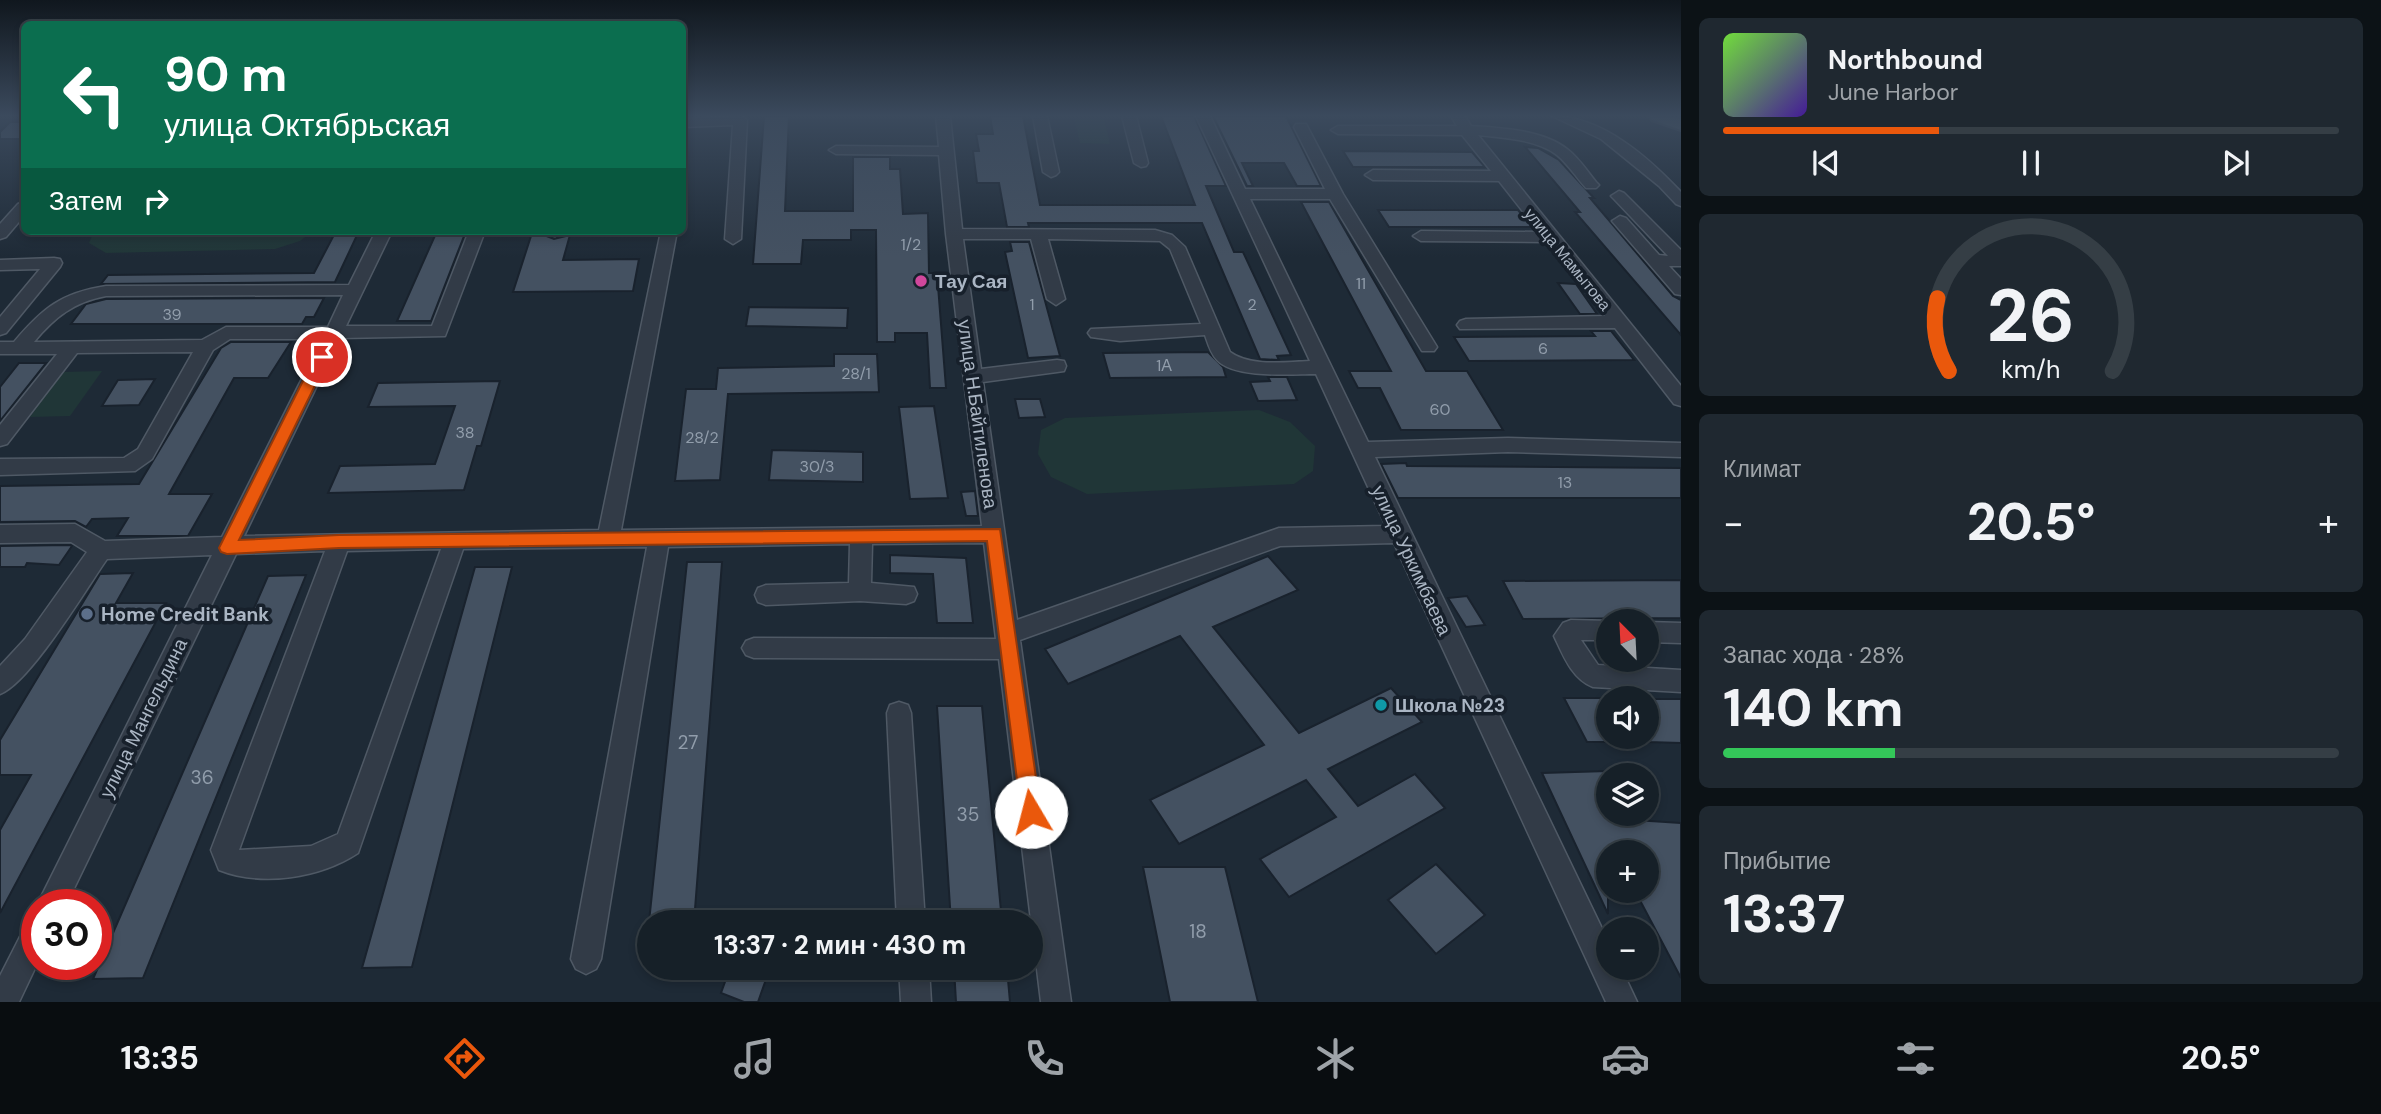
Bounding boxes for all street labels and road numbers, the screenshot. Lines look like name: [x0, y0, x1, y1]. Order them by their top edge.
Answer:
street label: улица Мамытова: [1520, 204, 1616, 315]
street label: улица Н.Байтиленова: [952, 318, 1003, 511]
street label: улица Уркимбаева: [1366, 481, 1457, 640]
street label: улица Мангельдина: [94, 634, 193, 802]

